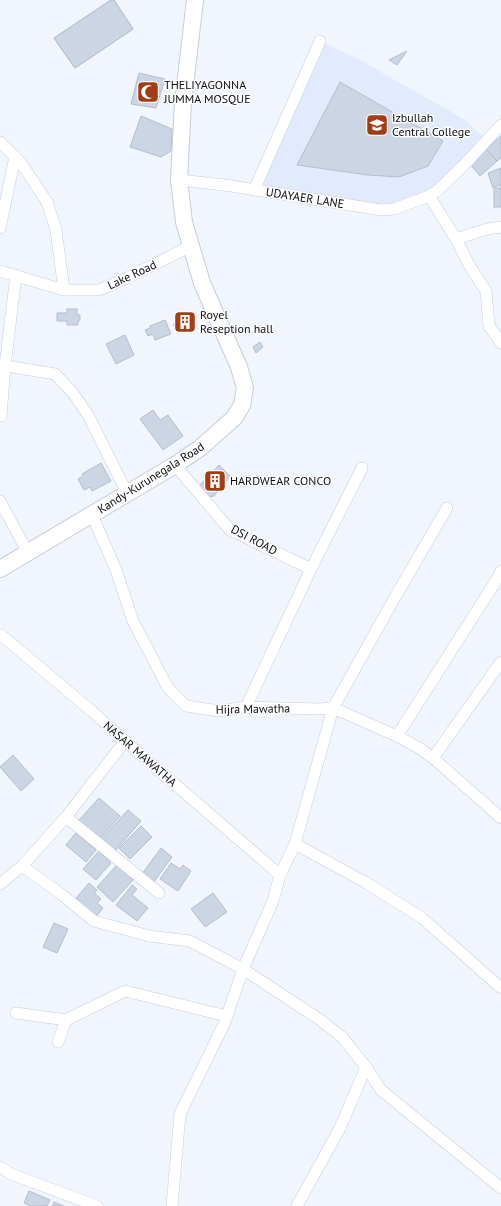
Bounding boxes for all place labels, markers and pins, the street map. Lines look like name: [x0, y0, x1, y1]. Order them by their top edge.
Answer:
place label: THELIYAGONNA JUMMA MOSQUE: [163, 77, 251, 106]
mosque icon: THELIYAGONNA JUMMA MOSQUE: [135, 79, 161, 105]
place label: Izbullah Central College: [392, 110, 470, 139]
school or university icon: Izbullah Central College: [364, 112, 390, 138]
place label: Royel Reseption hall: [200, 307, 274, 336]
building icon: Royel Reseption hall: [172, 309, 198, 335]
building icon: HARDWEAR CONCO: [202, 468, 228, 494]
place label: HARDWEAR CONCO: [230, 473, 331, 488]

